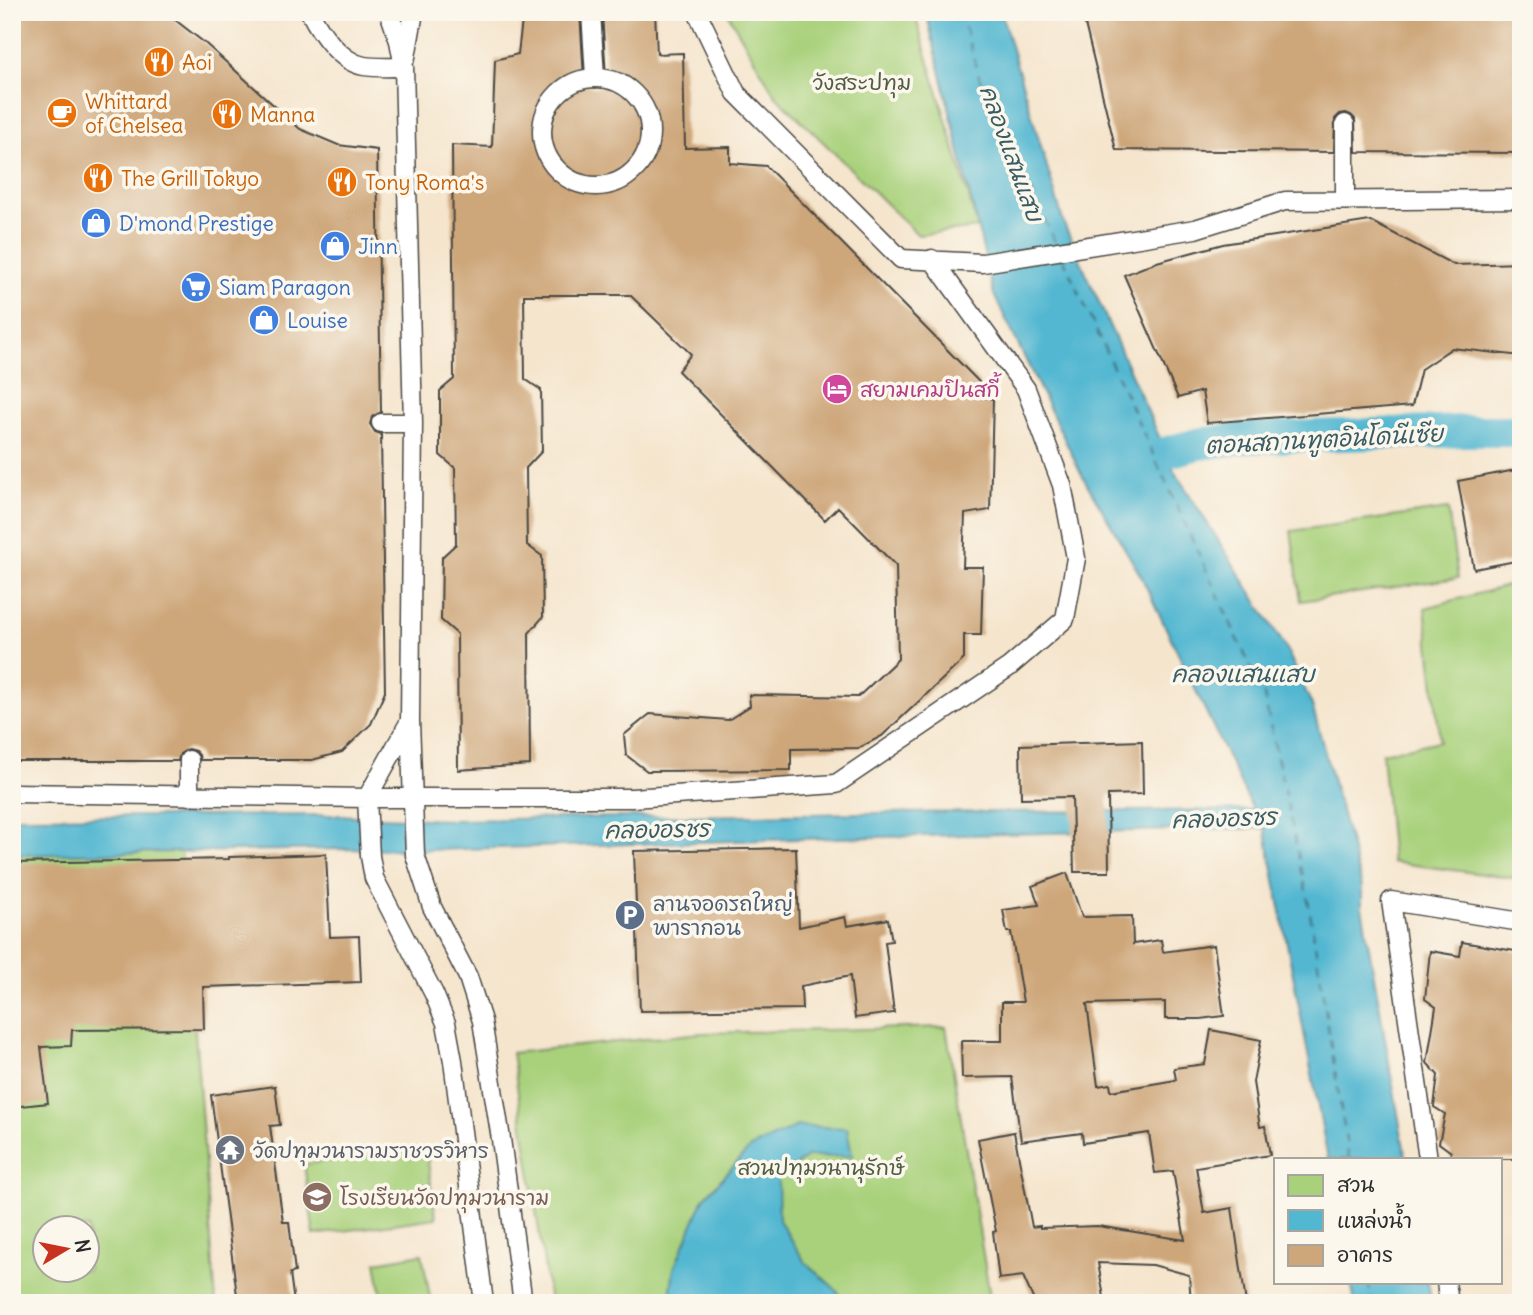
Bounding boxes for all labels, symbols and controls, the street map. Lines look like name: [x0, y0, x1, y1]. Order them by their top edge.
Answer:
restaurant icon: Aoi: [142, 45, 176, 79]
place label: Aoi: [182, 49, 212, 76]
park label: วังสระปทุม: [813, 69, 911, 99]
water label: คลองแสนแสบ: [974, 81, 1051, 227]
place label: Whittard of Chelsea: [85, 88, 183, 139]
cafe icon: Whittard of Chelsea: [45, 96, 79, 130]
restaurant icon: Manna: [210, 97, 244, 131]
place label: Manna: [250, 101, 315, 128]
restaurant icon: The Grill Tokyo: [81, 161, 115, 195]
place label: The Grill Tokyo: [121, 165, 259, 192]
restaurant icon: Tony Roma's: [325, 165, 359, 199]
place label: Tony Roma's: [365, 169, 484, 196]
shop icon: D'mond Prestige: [79, 206, 113, 240]
place label: D'mond Prestige: [119, 210, 274, 237]
shop icon: Jinn: [318, 229, 352, 263]
place label: Jinn: [358, 233, 398, 260]
supermarket icon: Siam Paragon: [179, 270, 213, 304]
place label: Siam Paragon: [219, 274, 351, 301]
shop icon: Louise: [247, 303, 281, 337]
place label: Louise: [287, 307, 348, 334]
place label: สยามเคมปินสกี้: [860, 371, 1002, 403]
hotel icon: สยามเคมปินสกี้: [820, 372, 854, 406]
water label: ตอนสถานทูตอินโดนีเซีย: [1204, 418, 1446, 463]
water label: คลองแสนแสบ: [1172, 659, 1317, 688]
water label: คลองอรชร: [1171, 802, 1280, 834]
water label: คลองอรชร: [604, 814, 713, 844]
place label: ลานจอดรถใหญ่ พารากอน: [653, 890, 793, 941]
parking icon: ลานจอดรถใหญ่ พารากอน: [613, 898, 647, 932]
temple icon: วัดปทุมวนารามราชวรวิหาร: [213, 1133, 247, 1167]
place label: วัดปทุมวนารามราชวรวิหาร: [253, 1137, 489, 1167]
park label: สวนปทุมวนานุรักษ์: [737, 1154, 905, 1184]
legend: [1274, 1158, 1502, 1284]
text: สวน: [1337, 1171, 1374, 1198]
school or university icon: โรงเรียนวัดปทุมวนาราม: [300, 1180, 334, 1214]
place label: โรงเรียนวัดปทุมวนาราม: [340, 1184, 549, 1214]
text: แหล่งน้ำ: [1337, 1202, 1412, 1234]
north arrow: [32, 1214, 102, 1284]
text: N: [70, 1237, 96, 1255]
text: อาคาร: [1337, 1241, 1393, 1268]

